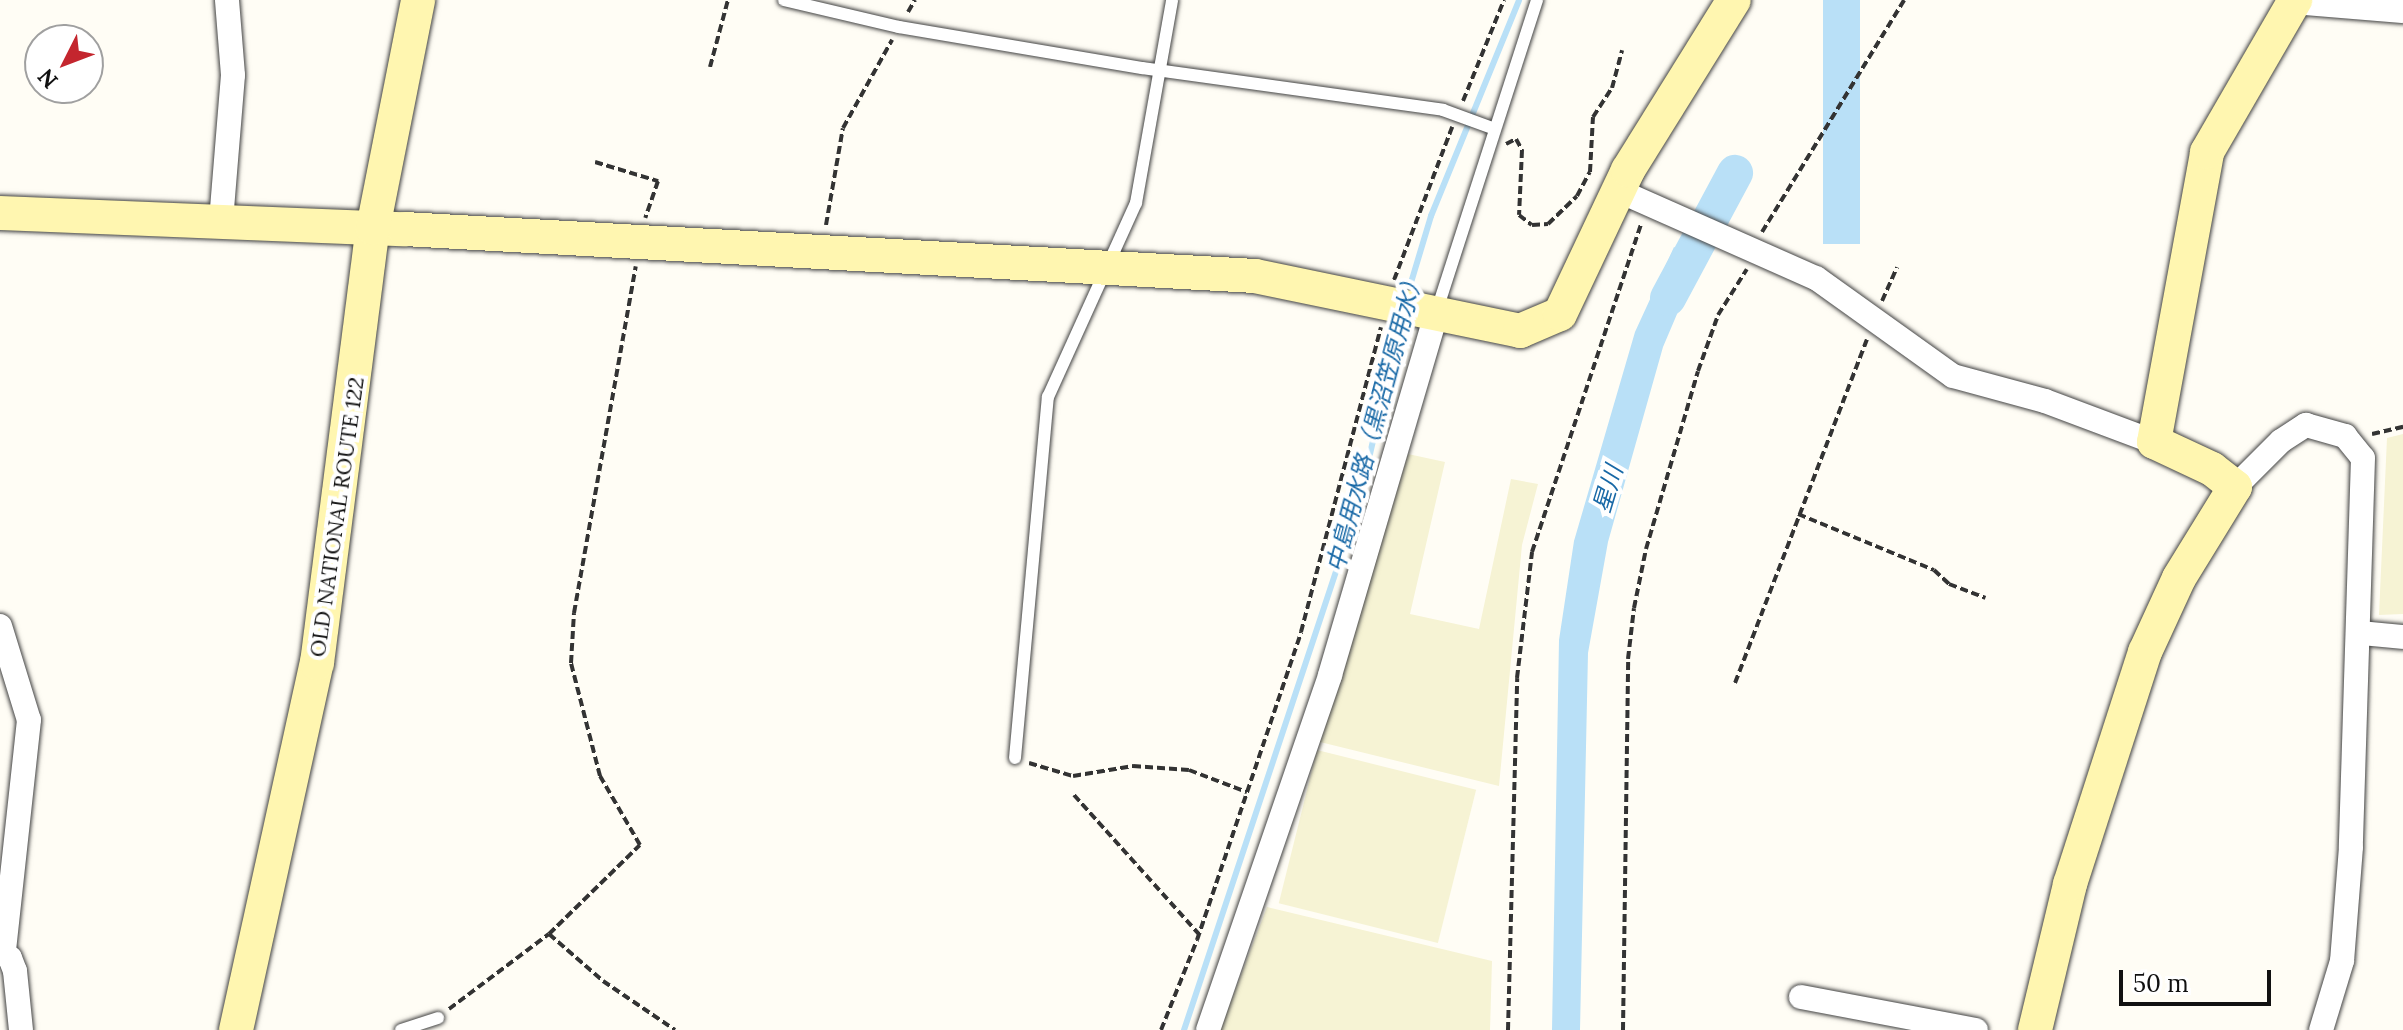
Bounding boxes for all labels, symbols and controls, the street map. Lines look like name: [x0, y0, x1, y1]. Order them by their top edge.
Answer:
north arrow: [24, 24, 104, 104]
text: N: [32, 63, 64, 94]
water label: 中島用水路（黒沼笠原用水）: [1321, 267, 1429, 575]
street label: OLD NATIONAL ROUTE 122: [304, 375, 370, 659]
water label: 星川: [1587, 462, 1629, 516]
scale bar: [2123, 954, 2275, 1004]
text: 50 m: [2133, 968, 2189, 999]

